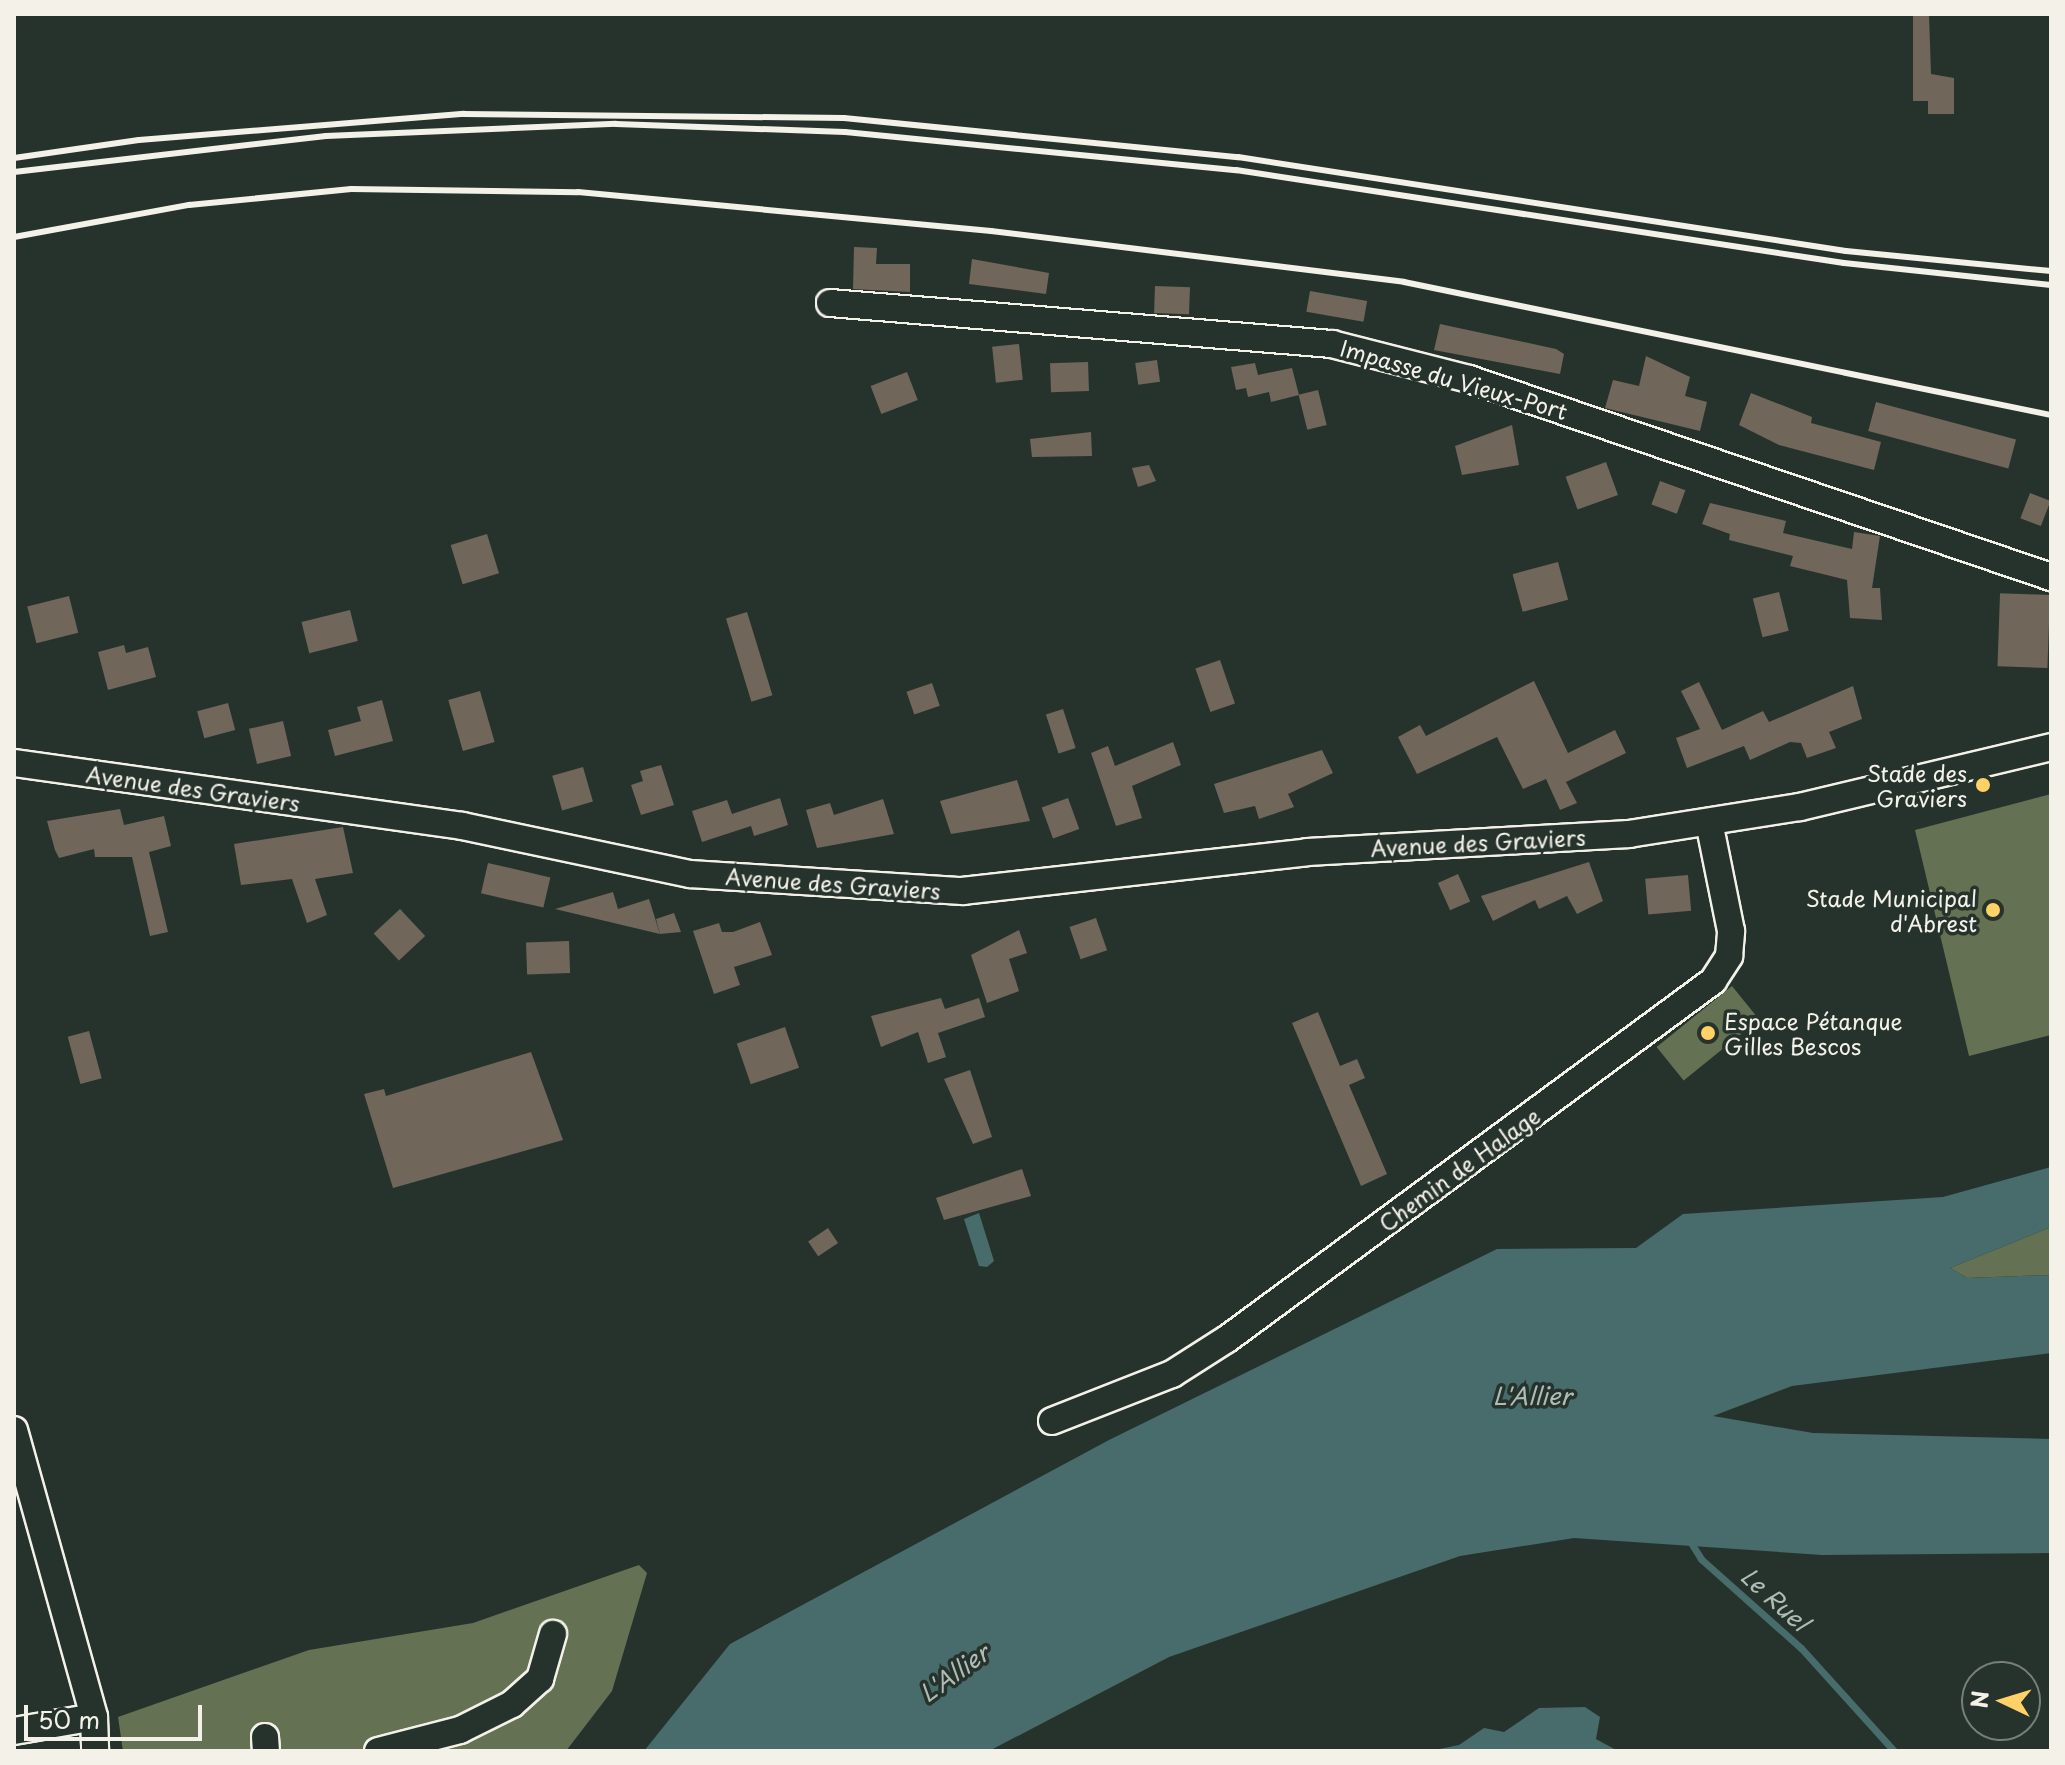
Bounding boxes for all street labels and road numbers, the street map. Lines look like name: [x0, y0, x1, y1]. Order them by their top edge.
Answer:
street label: Impasse du Vieux-Port: [1337, 334, 1571, 424]
street label: Avenue des Graviers: [85, 760, 301, 816]
street label: Avenue des Graviers: [1370, 823, 1586, 861]
street label: Avenue des Graviers: [725, 862, 941, 904]
street label: Chemin de Halage: [1373, 1101, 1545, 1237]

